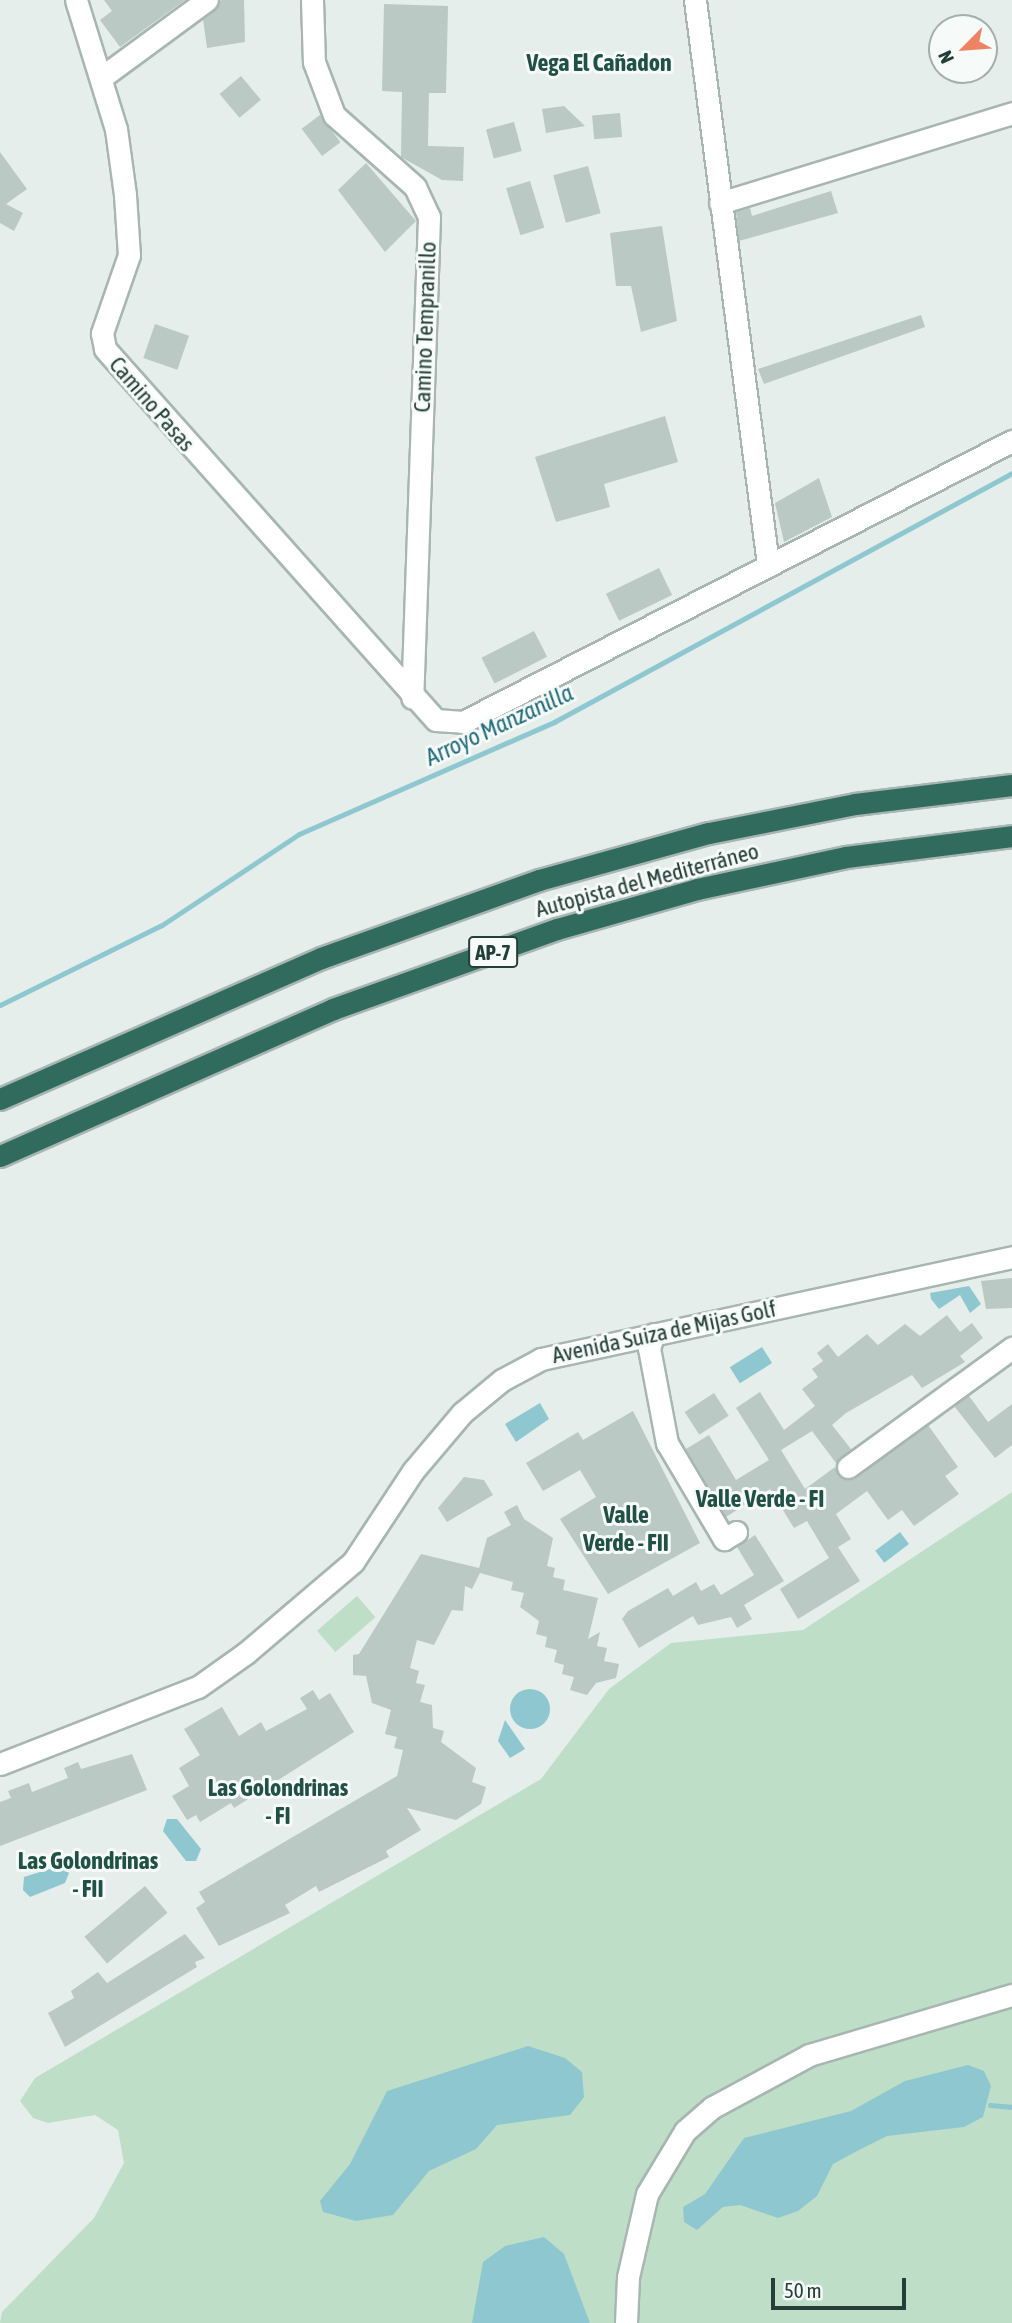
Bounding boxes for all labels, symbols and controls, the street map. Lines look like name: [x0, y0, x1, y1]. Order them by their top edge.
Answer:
north arrow: [928, 14, 998, 84]
text: N: [933, 47, 958, 67]
district label: Vega El Cañadon: [526, 49, 672, 77]
street label: Camino Tempranillo: [408, 241, 442, 413]
street label: Camino Pasas: [103, 351, 201, 457]
water label: Arroyo Manzanilla: [421, 678, 577, 772]
street label: Autopista del Mediterráneo: [532, 837, 762, 923]
road number: AP-7: [467, 934, 519, 970]
street label: Avenida Suiza de Mijas Golf: [550, 1295, 778, 1369]
district label: Valle Verde - FI: [696, 1485, 824, 1513]
district label: Valle Verde - FII: [583, 1501, 669, 1557]
district label: Las Golondrinas - FI: [208, 1774, 348, 1830]
district label: Las Golondrinas - FII: [18, 1847, 158, 1903]
scale bar: [774, 2264, 909, 2308]
text: 50 m: [784, 2278, 822, 2302]

